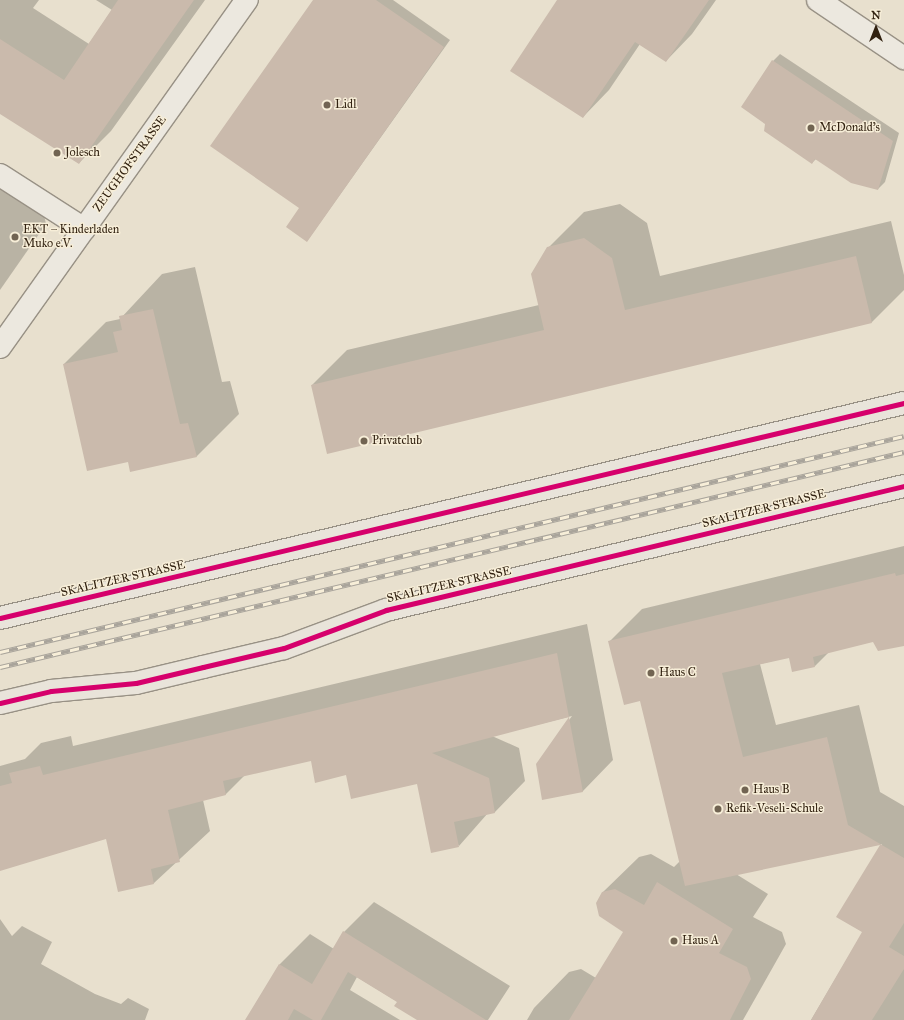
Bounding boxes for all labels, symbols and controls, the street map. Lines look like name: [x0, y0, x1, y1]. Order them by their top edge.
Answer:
north arrow: [856, 8, 896, 48]
text: N: [871, 9, 881, 22]
place label: Lidl: [335, 98, 356, 112]
marker: Lidl: [322, 100, 332, 110]
street label: ZEUGHOFSTRASSE: [90, 113, 170, 215]
place label: McDonald's: [819, 121, 880, 135]
marker: McDonald's: [806, 123, 816, 133]
place label: Jolesch: [65, 146, 100, 160]
marker: Jolesch: [52, 148, 62, 158]
place label: EKT – Kinderladen Muko e.V.: [23, 223, 119, 251]
marker: EKT – Kinderladen Muko e.V.: [10, 232, 20, 242]
place label: Privatclub: [372, 434, 422, 448]
marker: Privatclub: [359, 436, 369, 446]
street label: SKALITZER STRASSE: [701, 487, 827, 531]
street label: SKALITZER STRASSE: [60, 558, 186, 600]
street label: SKALITZER STRASSE: [386, 564, 512, 606]
place label: Haus C: [659, 666, 696, 680]
marker: Haus C: [646, 668, 656, 678]
place label: Haus B: [753, 783, 790, 797]
marker: Haus B: [740, 785, 750, 795]
place label: Refik-Veseli-Schule: [726, 802, 823, 816]
marker: Refik-Veseli-Schule: [713, 804, 723, 814]
place label: Haus A: [682, 934, 719, 948]
marker: Haus A: [669, 936, 679, 946]

